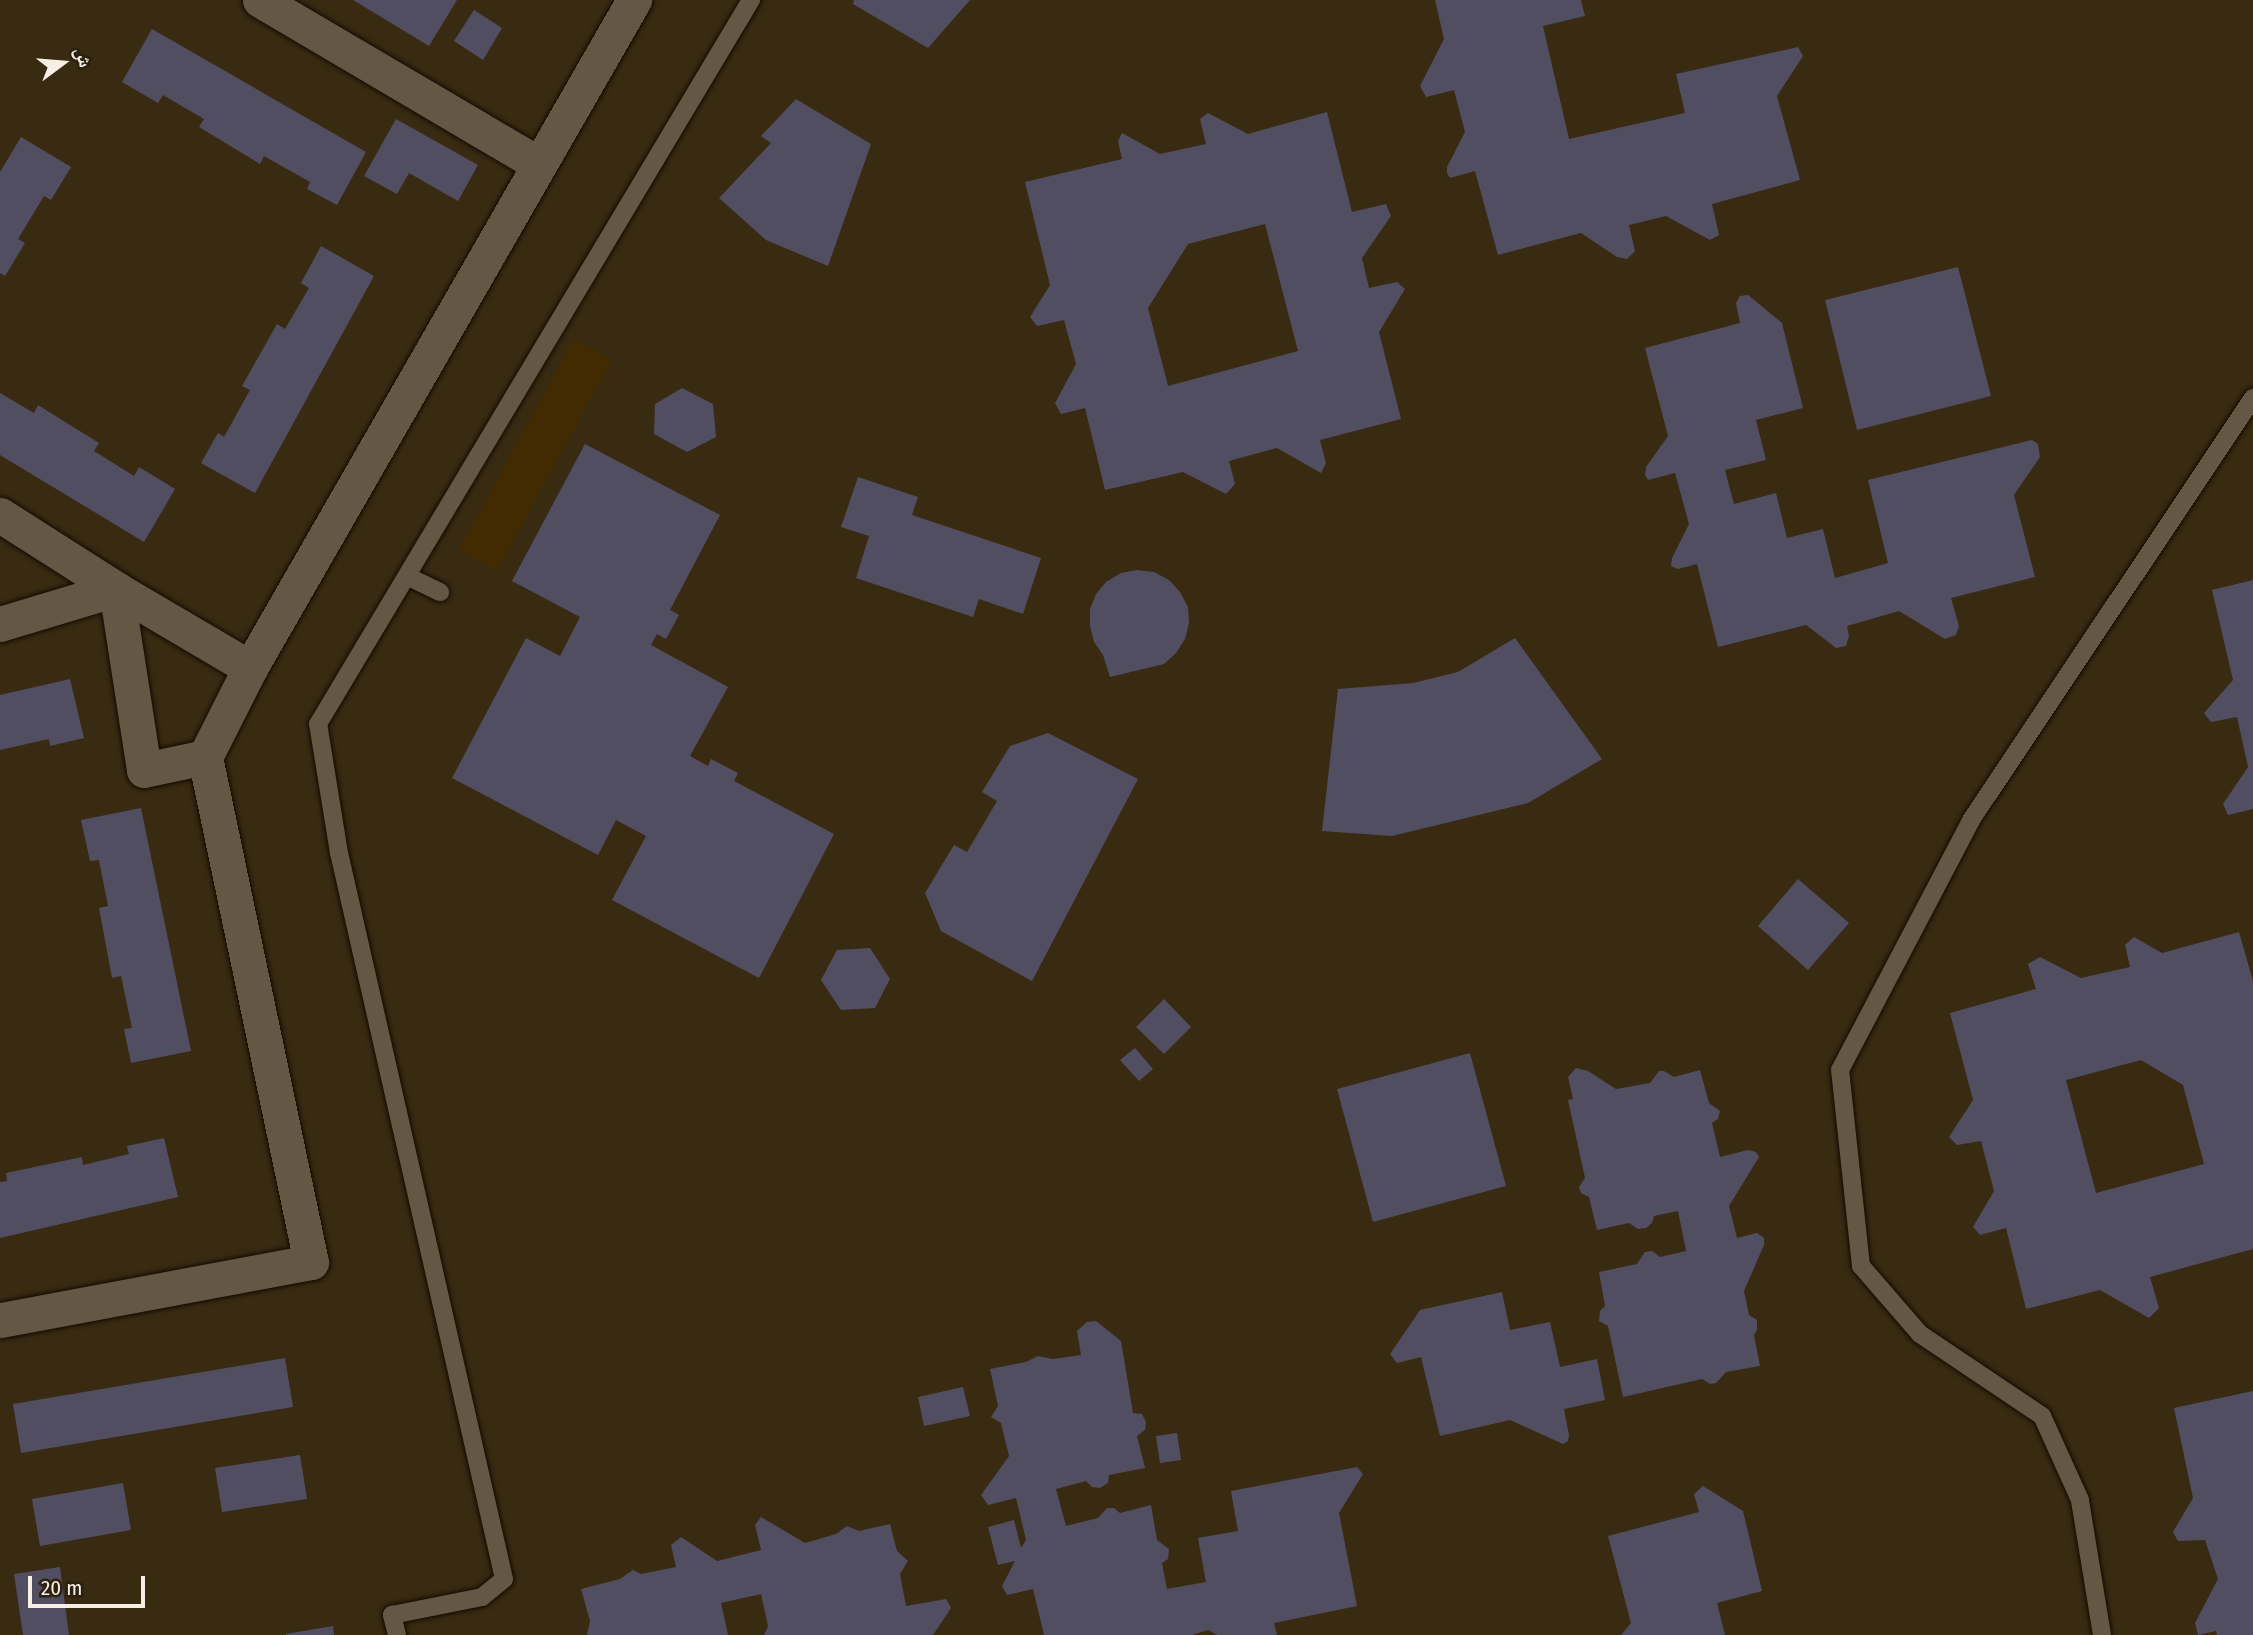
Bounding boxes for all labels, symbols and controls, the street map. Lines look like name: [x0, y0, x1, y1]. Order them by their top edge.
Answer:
north arrow: [28, 28, 98, 98]
text: ش: [70, 44, 97, 70]
scale bar: [32, 1562, 149, 1606]
text: 20 m: [41, 1575, 82, 1601]

